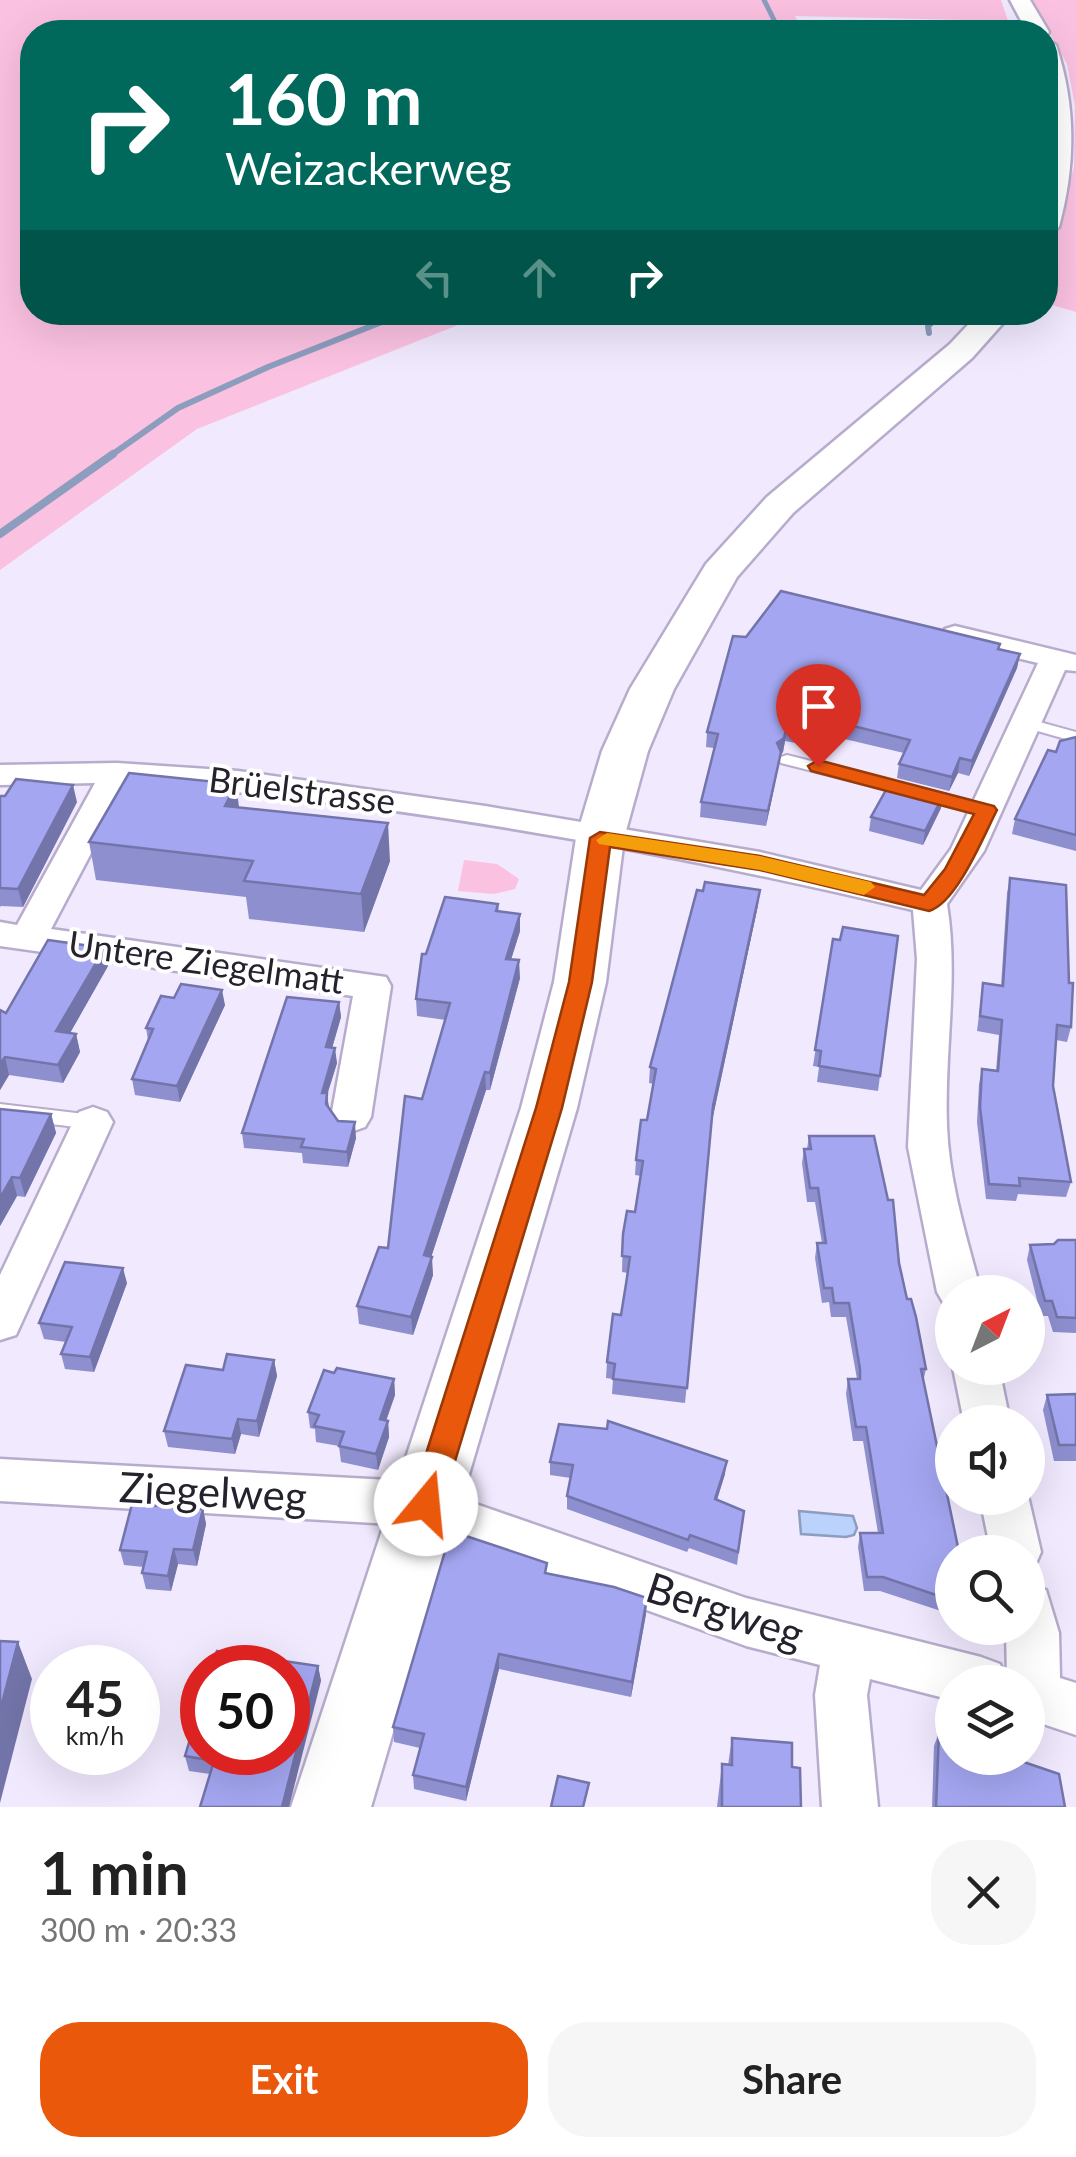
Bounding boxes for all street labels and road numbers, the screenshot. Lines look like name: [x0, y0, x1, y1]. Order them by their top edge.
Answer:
street label: Brüelstrasse: [207, 757, 398, 821]
street label: Untere Ziegelmatt: [66, 921, 347, 1001]
street label: Ziegelweg: [118, 1461, 308, 1521]
street label: Bergweg: [640, 1561, 810, 1659]

